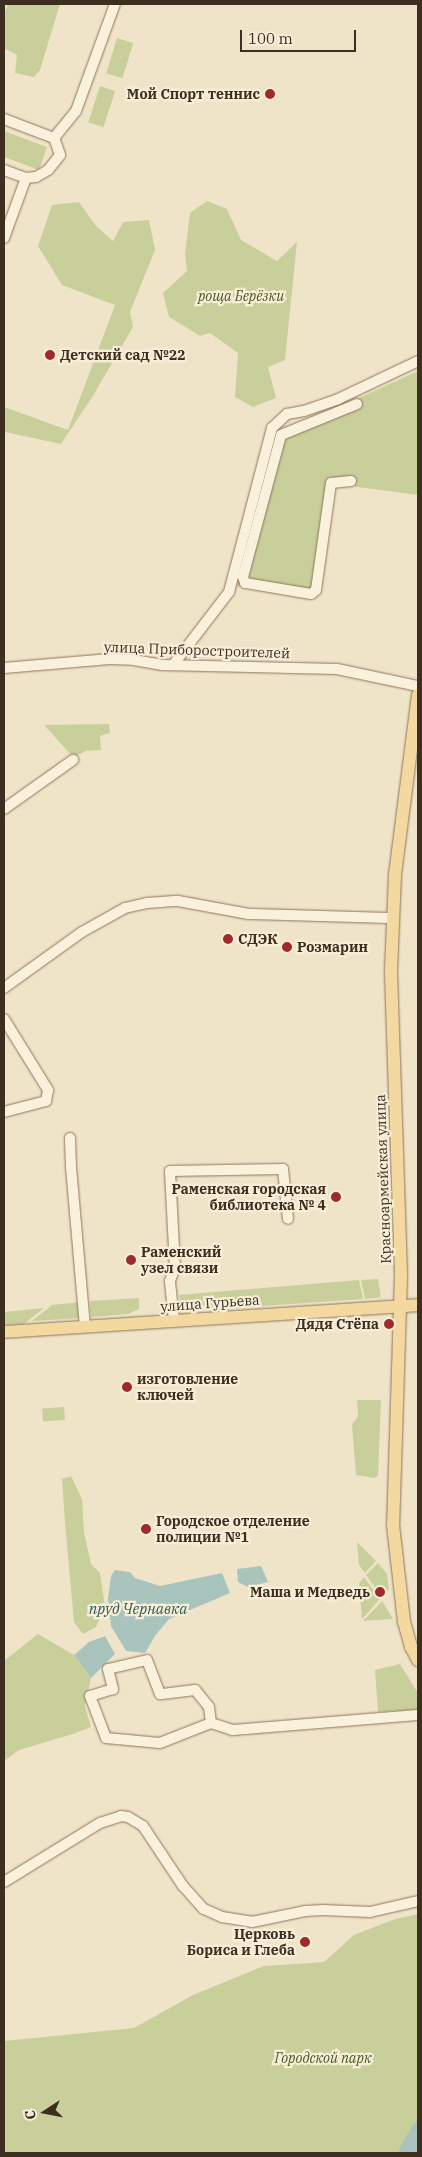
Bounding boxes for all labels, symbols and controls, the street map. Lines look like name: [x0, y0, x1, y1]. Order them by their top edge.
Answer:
scale bar: [242, 20, 358, 52]
text: 100 m: [248, 29, 293, 48]
place label: Мой Спорт теннис: [127, 86, 260, 102]
marker: Мой Спорт теннис: [264, 88, 276, 100]
park label: роща Берёзки: [198, 288, 284, 304]
place label: Детский сад №22: [60, 347, 186, 363]
marker: Детский сад №22: [44, 349, 56, 361]
street label: улица Приборостроителей: [104, 638, 290, 662]
place label: СДЭК: [238, 931, 278, 947]
marker: СДЭК: [222, 933, 234, 945]
place label: Розмарин: [297, 939, 368, 955]
marker: Розмарин: [281, 941, 293, 953]
street label: Красноармейская улица: [372, 1094, 394, 1264]
place label: Раменская городская библиотека № 4: [171, 1181, 326, 1214]
marker: Раменская городская библиотека № 4: [330, 1191, 342, 1203]
place label: Раменский узел связи: [141, 1244, 221, 1276]
marker: Раменский узел связи: [125, 1254, 137, 1266]
street label: улица Гурьева: [160, 1291, 260, 1315]
place label: Дядя Стёпа: [296, 1316, 379, 1332]
marker: Дядя Стёпа: [383, 1318, 395, 1330]
place label: изготовление ключей: [137, 1371, 238, 1404]
marker: изготовление ключей: [121, 1381, 133, 1393]
place label: Городское отделение полиции №1: [156, 1513, 310, 1545]
marker: Городское отделение полиции №1: [140, 1523, 152, 1535]
place label: Маша и Медведь: [250, 1584, 370, 1600]
marker: Маша и Медведь: [374, 1586, 386, 1598]
water label: пруд Чернавка: [89, 1600, 187, 1618]
place label: Церковь Бориса и Глеба: [187, 1926, 295, 1958]
marker: Церковь Бориса и Глеба: [299, 1936, 311, 1948]
park label: Городской парк: [274, 2050, 372, 2066]
north arrow: [20, 2087, 70, 2137]
text: С: [21, 2109, 40, 2121]

